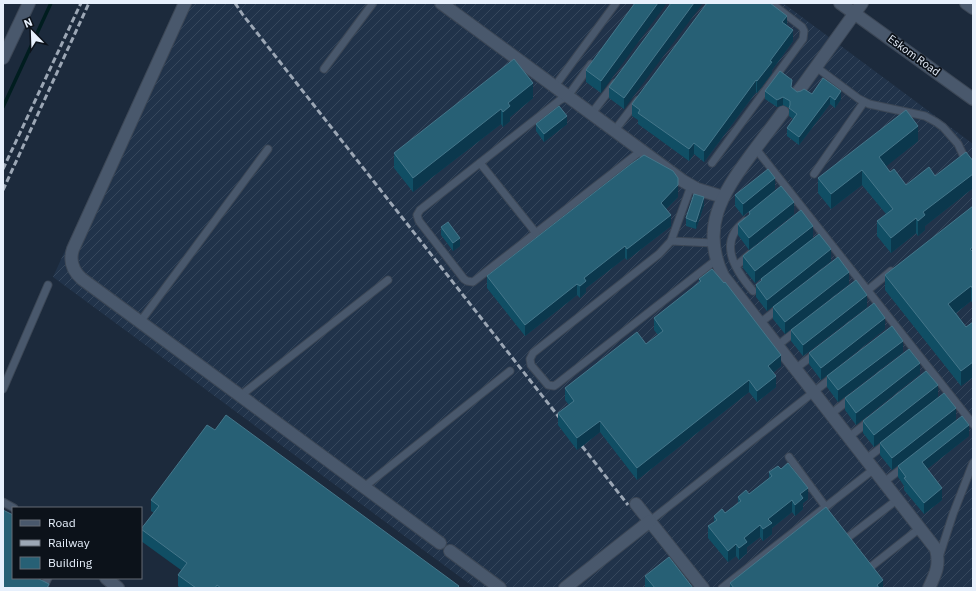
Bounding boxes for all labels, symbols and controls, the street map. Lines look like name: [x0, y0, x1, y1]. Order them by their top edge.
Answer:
north arrow: [12, 12, 52, 52]
text: N: [22, 15, 35, 31]
street label: Eskom Road: [885, 31, 943, 79]
legend: [12, 507, 142, 579]
text: Road: [48, 515, 76, 530]
text: Railway: [48, 535, 90, 550]
text: Building: [48, 555, 93, 570]

